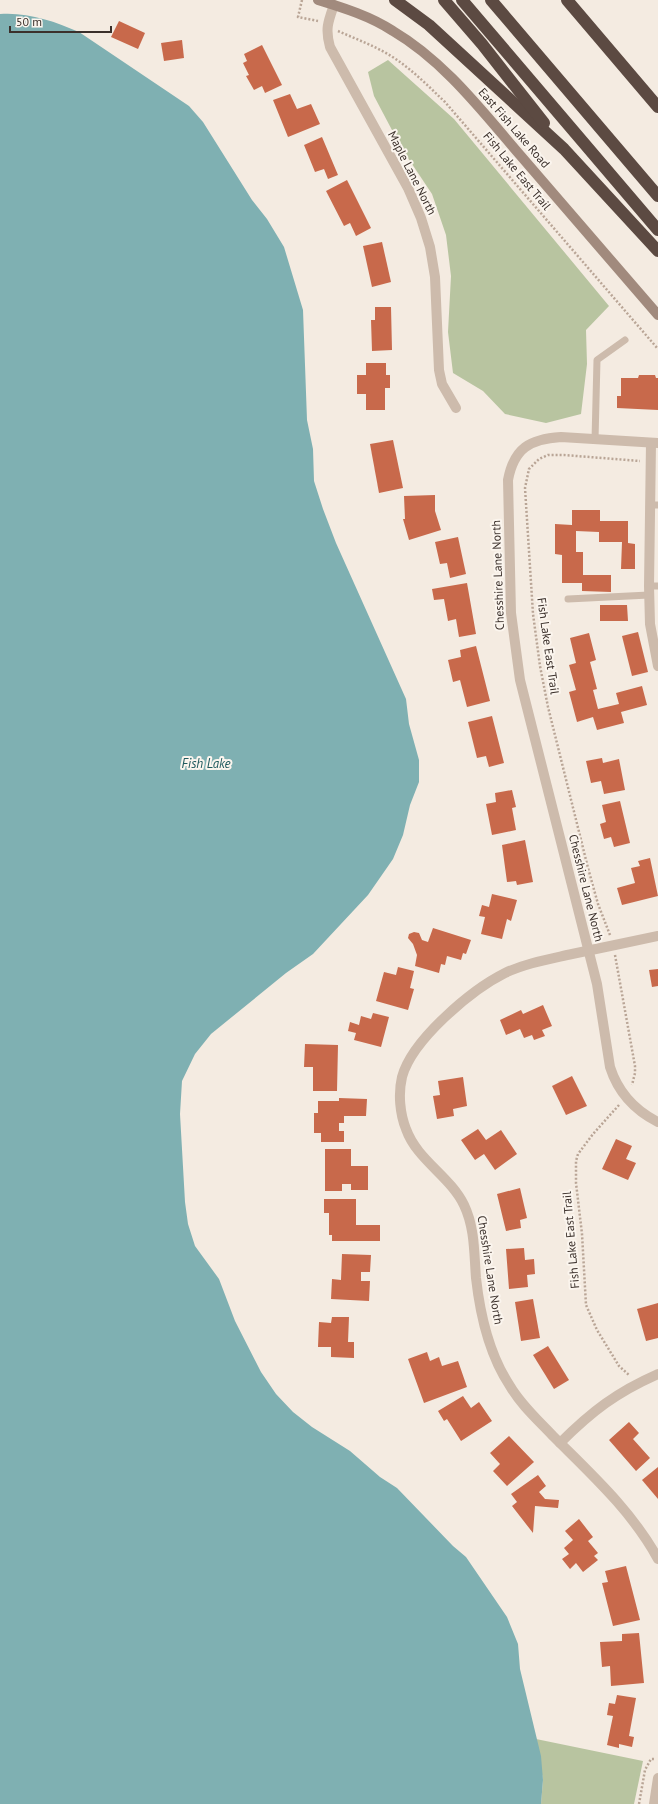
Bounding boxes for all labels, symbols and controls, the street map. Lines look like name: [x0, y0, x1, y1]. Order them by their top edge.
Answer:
scale bar: [10, 8, 111, 34]
text: 50 m: [16, 14, 42, 29]
street label: East Fish Lake Road: [476, 85, 553, 171]
street label: Maple Lane North: [385, 128, 440, 217]
street label: Fish Lake East Trail: [480, 128, 555, 213]
street label: Chesshire Lane North: [488, 520, 507, 630]
street label: Fish Lake East Trail: [534, 597, 563, 696]
water label: Fish Lake: [181, 755, 231, 772]
street label: Chesshire Lane North: [566, 833, 607, 943]
street label: Fish Lake East Trail: [559, 1190, 582, 1289]
street label: Chesshire Lane North: [474, 1214, 507, 1325]

